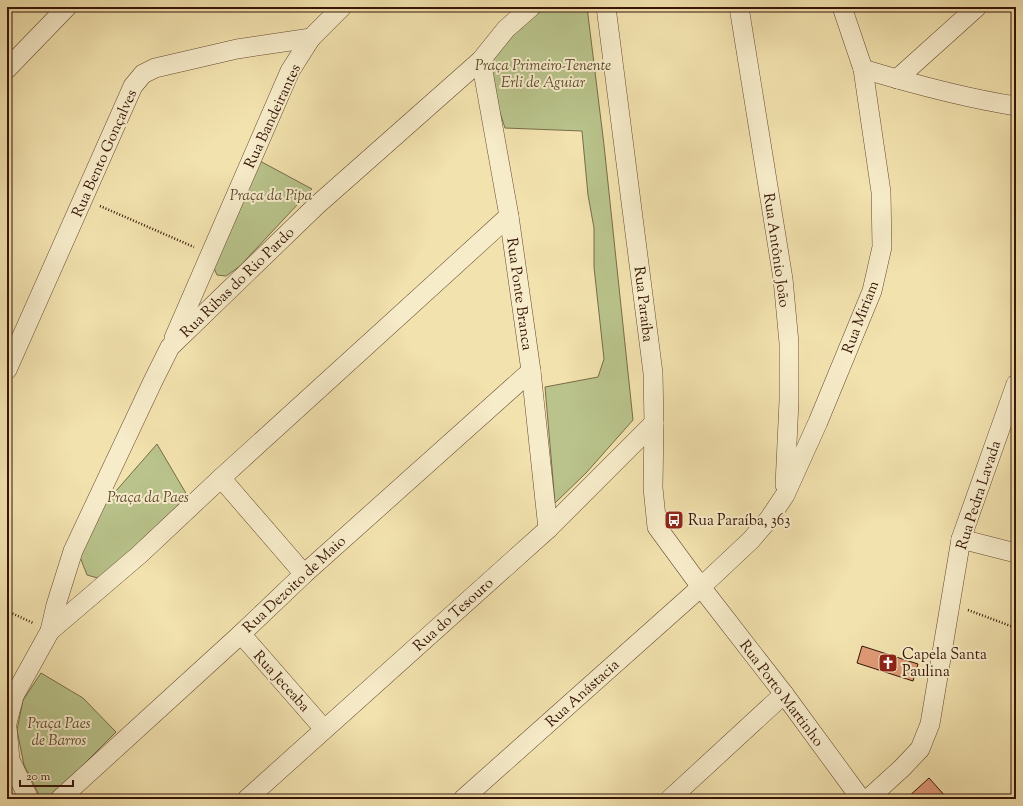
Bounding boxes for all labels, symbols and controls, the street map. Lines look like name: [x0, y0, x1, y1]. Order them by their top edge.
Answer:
park label: Praça Primeiro-Tenente Erli de Aguiar: [475, 56, 611, 94]
street label: Rua Bandeirantes: [240, 61, 307, 172]
street label: Rua Bento Gonçalves: [68, 86, 143, 221]
park label: Praça da Pipa: [230, 186, 312, 207]
street label: Rua Antônio João: [757, 192, 794, 309]
street label: Rua Ribas do Rio Pardo: [176, 223, 300, 343]
street label: Rua Ponte Branca: [500, 237, 537, 352]
street label: Rua Paraíba: [627, 265, 658, 343]
street label: Rua Miriam: [838, 278, 885, 357]
street label: Rua Pedra Lavada: [952, 438, 1007, 553]
park label: Praça da Paes: [107, 488, 189, 509]
bus stop icon: Rua Paraíba, 363: [663, 509, 685, 531]
place label: Rua Paraíba, 363: [688, 511, 790, 532]
street label: Rua Dezoito de Maio: [239, 532, 351, 639]
street label: Rua do Tesouro: [409, 573, 499, 657]
street label: Rua Porto Martinho: [734, 636, 828, 752]
place label: Capela Santa Paulina: [902, 645, 987, 683]
street label: Rua Jeceaba: [248, 647, 314, 717]
church icon: Capela Santa Paulina: [877, 652, 899, 674]
street label: Rua Anástacia: [542, 655, 625, 733]
park label: Praça Paes de Barros: [27, 714, 91, 752]
scale bar: [20, 762, 73, 788]
text: 20 m: [26, 768, 51, 786]

